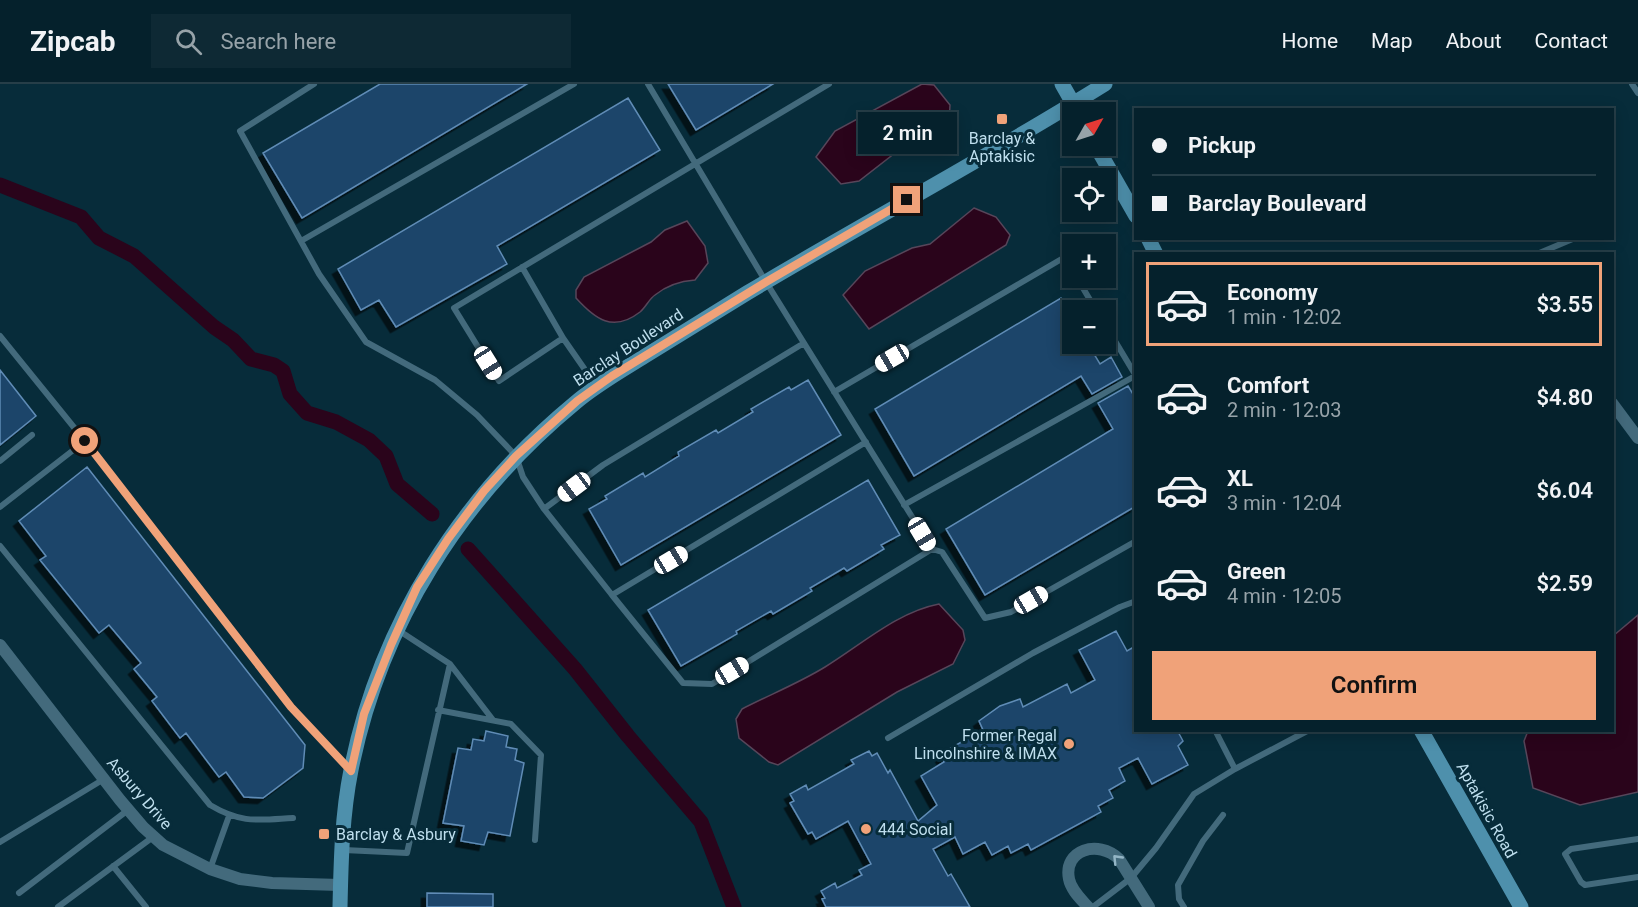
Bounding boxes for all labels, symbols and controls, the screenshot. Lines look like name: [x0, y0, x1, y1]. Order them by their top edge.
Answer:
search box: [151, 14, 571, 68]
text: Zipcab: [30, 25, 115, 58]
icon: search: [172, 25, 205, 58]
text: Search here: [220, 29, 336, 54]
text: Home: [1282, 29, 1338, 53]
text: Map: [1371, 29, 1413, 53]
text: About: [1446, 29, 1502, 53]
text: Contact: [1535, 29, 1608, 53]
north arrow: [1062, 102, 1116, 156]
map controls: [1062, 102, 1116, 354]
marker: Barclay & Aptakisic: [995, 112, 1009, 126]
callout: 2 min: [858, 113, 956, 155]
text: 2 min: [882, 121, 933, 145]
place label: Barclay & Aptakisic: [969, 129, 1035, 166]
text: Pickup: [1188, 133, 1256, 158]
button: locate: [1062, 168, 1116, 222]
route end: [893, 186, 920, 213]
text: Barclay Boulevard: [1188, 191, 1366, 216]
button: +: [1062, 234, 1116, 288]
icon: car: [1155, 277, 1209, 331]
text: Economy: [1227, 280, 1318, 305]
text: $3.55: [1536, 292, 1593, 317]
button: −: [1062, 300, 1116, 354]
street label: Barclay Boulevard: [570, 305, 687, 390]
text: 1 min · 12:02: [1227, 305, 1342, 329]
car: [872, 341, 912, 375]
car: [471, 343, 505, 383]
icon: car: [1155, 370, 1209, 424]
text: Comfort: [1227, 373, 1309, 398]
text: $4.80: [1536, 385, 1593, 410]
text: 2 min · 12:03: [1227, 398, 1342, 422]
route start: [71, 427, 98, 454]
icon: car: [1155, 463, 1209, 517]
text: XL: [1227, 466, 1253, 491]
car: [554, 469, 594, 505]
text: $6.04: [1536, 478, 1593, 503]
text: 3 min · 12:04: [1227, 491, 1342, 515]
car: [905, 514, 939, 554]
car: [651, 543, 691, 577]
icon: car: [1155, 556, 1209, 610]
text: Green: [1227, 559, 1286, 584]
text: $2.59: [1536, 571, 1593, 596]
car: [1011, 583, 1051, 617]
text: 4 min · 12:05: [1227, 584, 1342, 608]
button: Confirm: [1152, 651, 1596, 720]
car: [712, 654, 752, 688]
place label: Former Regal Lincolnshire & IMAX: [914, 726, 1057, 763]
marker: Former Regal Lincolnshire & IMAX: [1062, 737, 1076, 751]
street label: Asbury Drive: [103, 753, 176, 833]
street label: Aptakisic Road: [1452, 759, 1521, 861]
place label: 444 Social: [878, 820, 952, 839]
marker: 444 Social: [859, 822, 873, 836]
place label: Barclay & Asbury: [336, 825, 456, 844]
marker: Barclay & Asbury: [317, 827, 331, 841]
one-way arrow: [1113, 855, 1124, 865]

